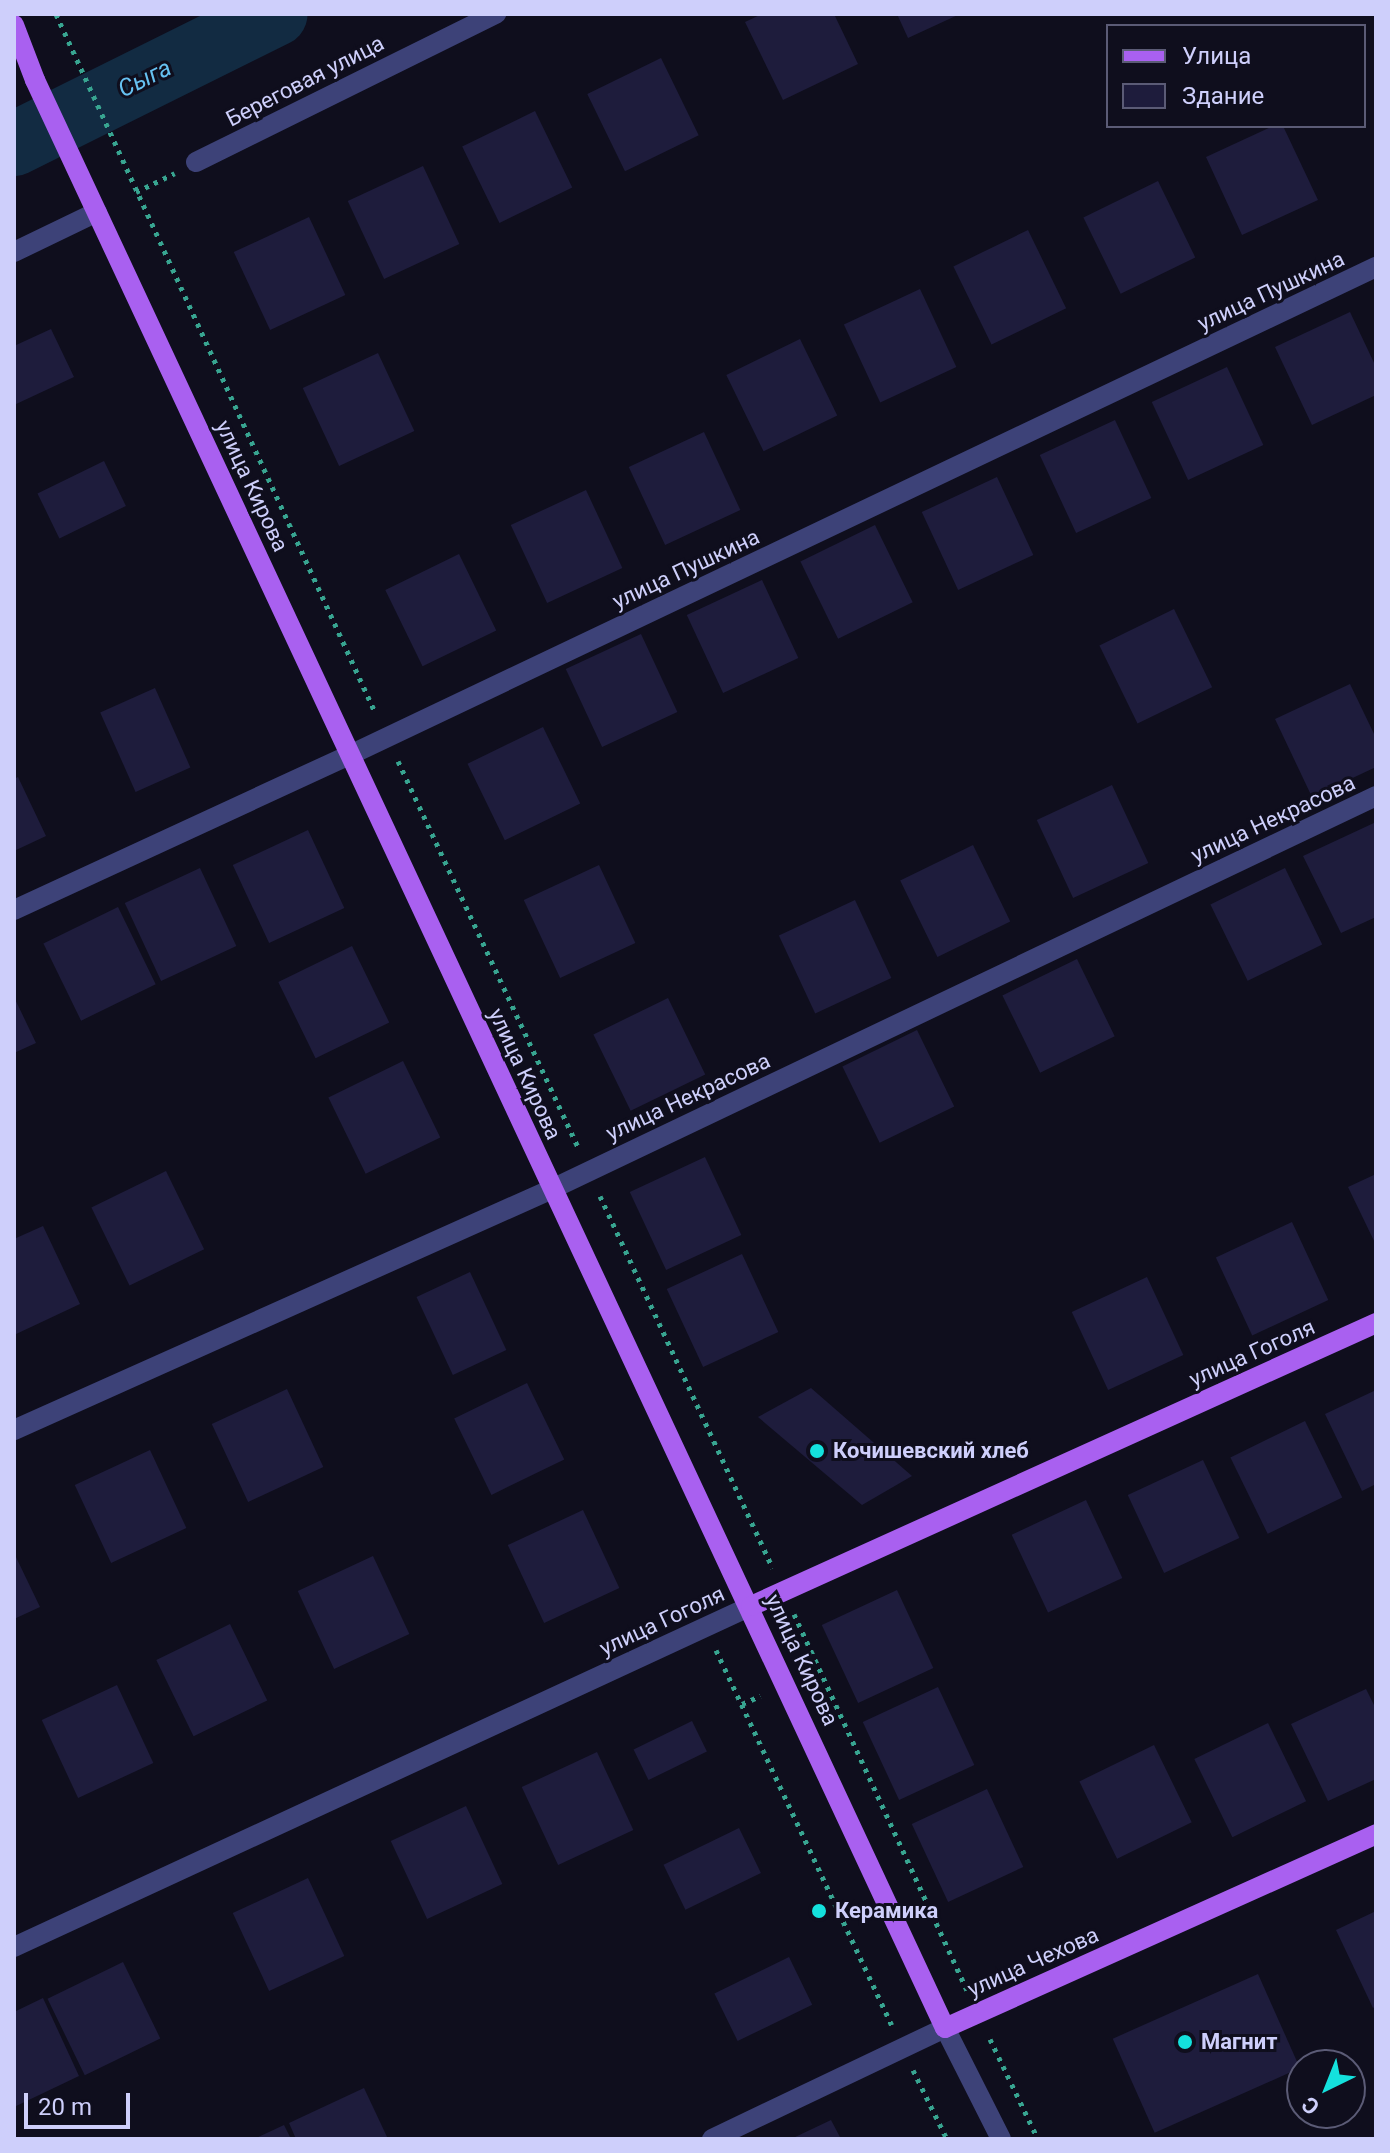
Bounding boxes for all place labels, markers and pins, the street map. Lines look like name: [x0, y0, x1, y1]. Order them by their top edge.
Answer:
place label: Кочишевский хлеб: [833, 1438, 1029, 1464]
marker: Кочишевский хлеб: [808, 1442, 826, 1460]
place label: Керамика: [835, 1898, 938, 1924]
marker: Керамика: [810, 1902, 828, 1920]
place label: Магнит: [1201, 2029, 1277, 2055]
marker: Магнит: [1176, 2033, 1194, 2051]

